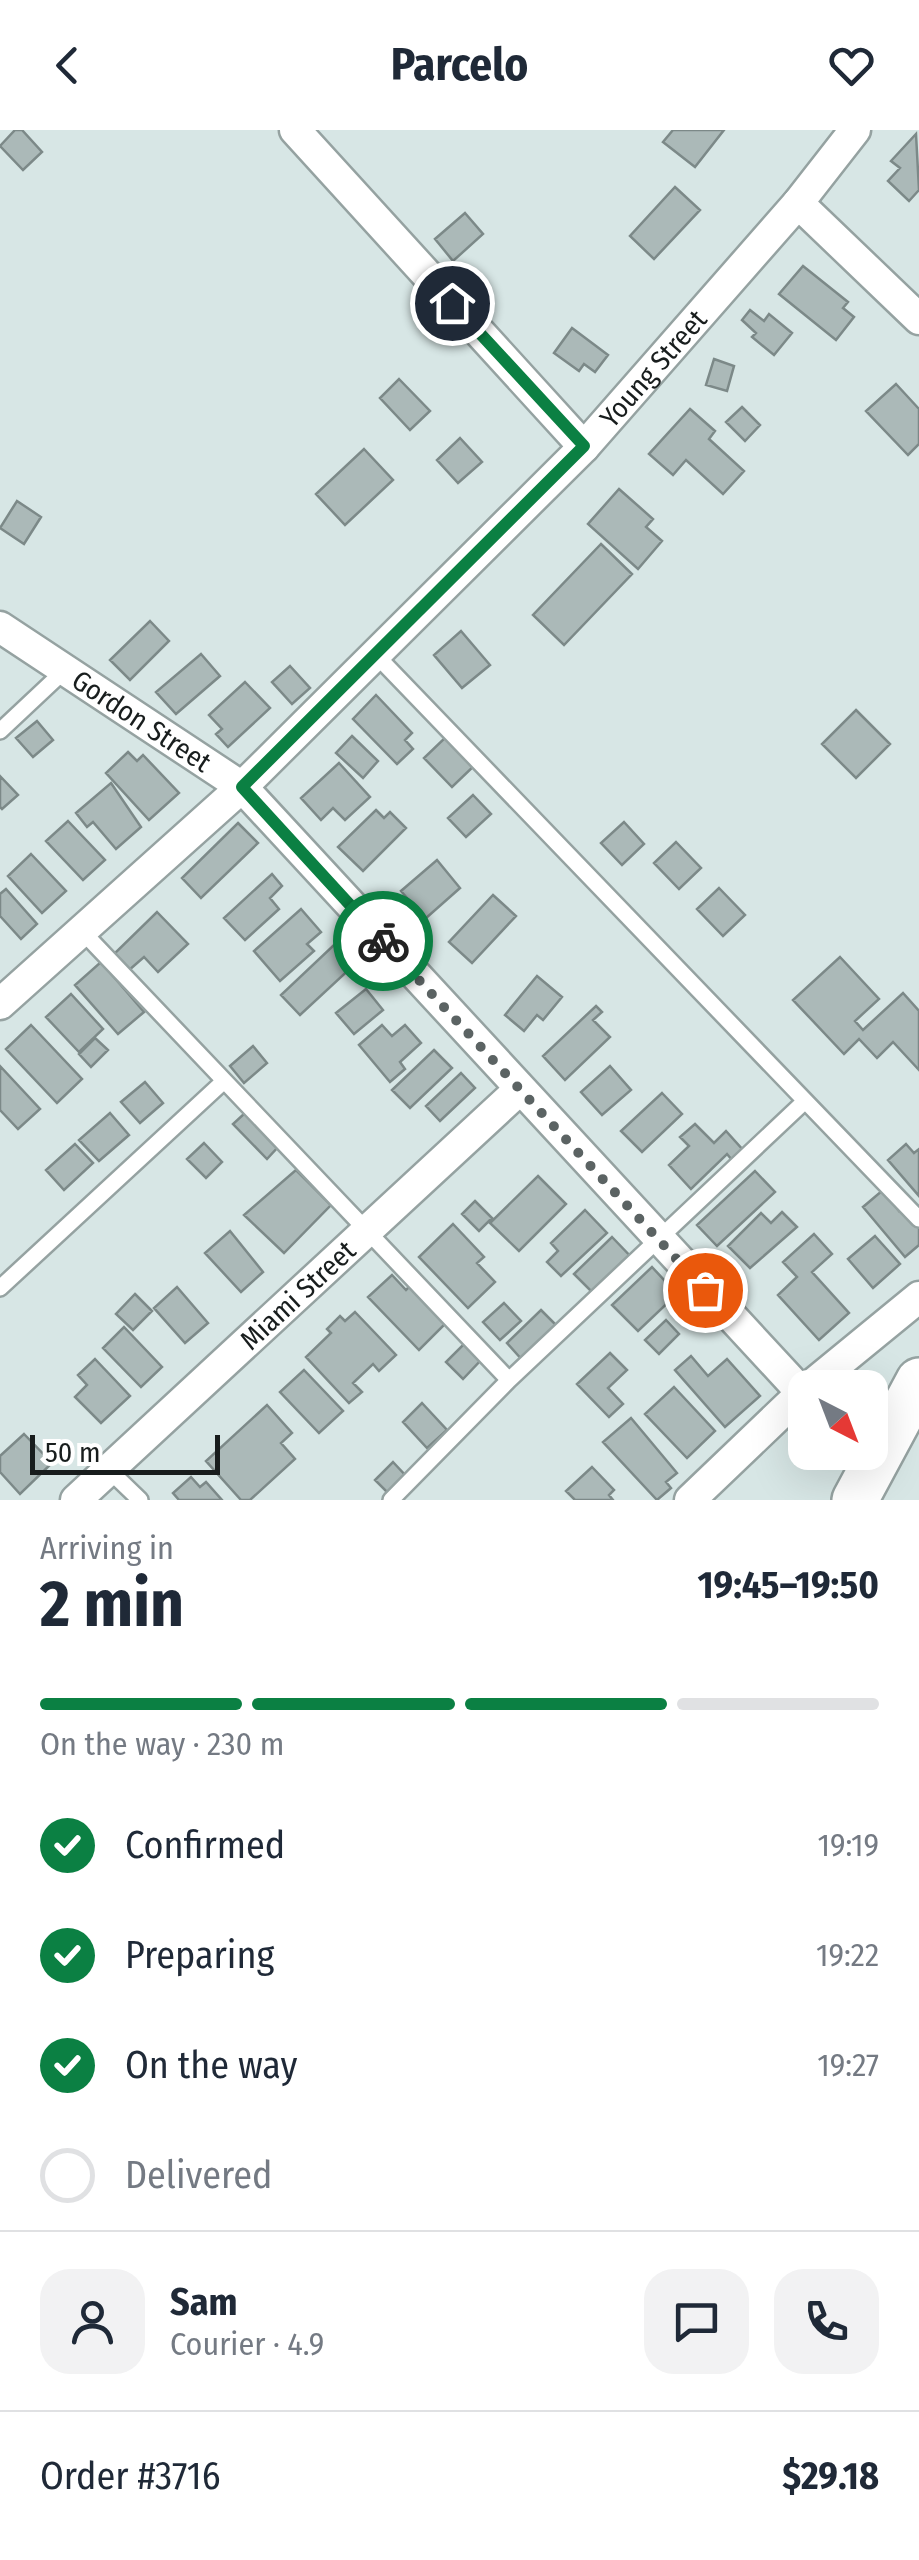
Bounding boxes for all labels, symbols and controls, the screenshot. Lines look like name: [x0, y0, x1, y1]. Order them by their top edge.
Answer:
icon: back: [40, 38, 95, 93]
text: Parcelo: [391, 38, 528, 92]
icon: heart: [824, 38, 879, 93]
pin: [410, 261, 495, 346]
icon: home: [425, 276, 480, 331]
street label: Young Street: [593, 302, 714, 434]
street label: Gordon Street: [66, 663, 218, 779]
courier: [333, 891, 433, 991]
icon: bike: [356, 914, 411, 969]
street label: Miami Street: [233, 1233, 363, 1356]
pin: [663, 1248, 748, 1333]
icon: bag: [678, 1263, 733, 1318]
north arrow: [788, 1370, 888, 1470]
map controls: [788, 1370, 888, 1470]
scale bar: [30, 1430, 220, 1474]
text: 50 m: [45, 1436, 101, 1469]
text: Arriving in: [40, 1529, 174, 1567]
text: 19:45–19:50: [697, 1562, 879, 1608]
text: 2 min: [40, 1565, 184, 1643]
text: On the way · 230 m: [40, 1725, 284, 1763]
icon: check: [40, 1818, 95, 1873]
text: Confirmed: [125, 1822, 285, 1868]
text: 19:19: [817, 1826, 879, 1864]
icon: check: [40, 1928, 95, 1983]
text: Preparing: [125, 1932, 274, 1978]
text: 19:22: [816, 1936, 879, 1974]
icon: check: [40, 2038, 95, 2093]
text: On the way: [125, 2042, 297, 2088]
text: 19:27: [817, 2046, 879, 2084]
text: Delivered: [125, 2152, 272, 2198]
button: person: [40, 2269, 145, 2374]
button: chat: [644, 2269, 749, 2374]
button: phone: [774, 2269, 879, 2374]
text: Sam: [170, 2279, 238, 2325]
text: Courier · 4.9: [170, 2325, 324, 2363]
text: Order #3716: [40, 2453, 221, 2499]
text: $29.18: [782, 2453, 879, 2499]

